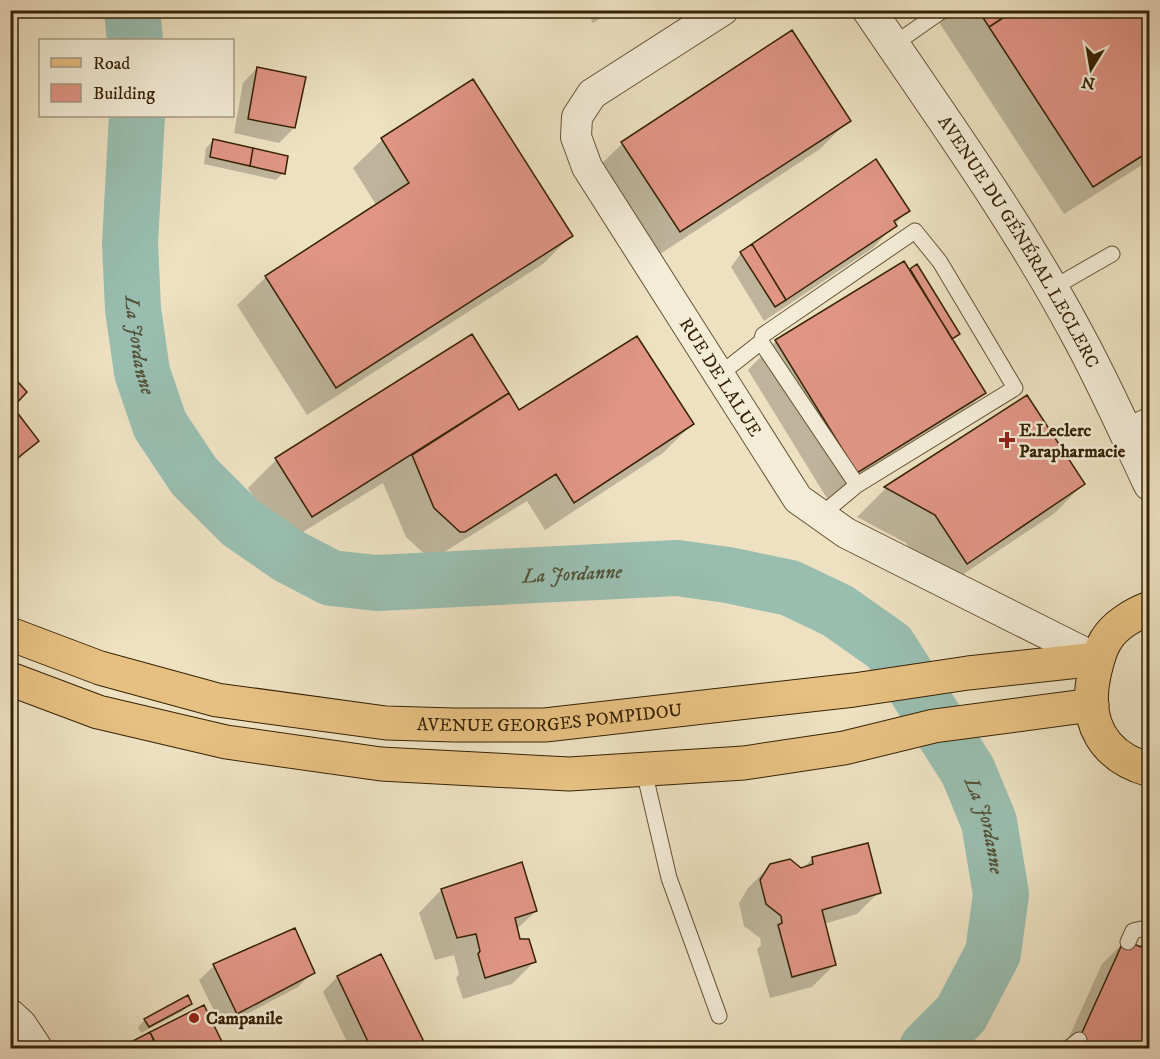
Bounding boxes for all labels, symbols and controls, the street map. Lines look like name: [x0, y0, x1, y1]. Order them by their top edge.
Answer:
legend: [39, 39, 234, 117]
north arrow: [1061, 39, 1121, 99]
text: Road: [93, 53, 130, 75]
text: N: [1080, 72, 1097, 94]
text: Building: [93, 83, 155, 105]
street label: AVENUE DU GÉNÉRAL LECLERC: [933, 112, 1103, 372]
water label: La Jordanne: [118, 294, 160, 399]
street label: RUE DE LALUE: [674, 314, 766, 441]
place label: E.Leclerc Parapharmacie: [1019, 420, 1126, 463]
marker: E.Leclerc Parapharmacie: [1000, 433, 1014, 447]
water label: La Jordanne: [521, 560, 624, 590]
street label: AVENUE GEORGES POMPIDOU: [416, 700, 684, 737]
water label: La Jordanne: [958, 773, 1009, 877]
place label: Campanile: [206, 1008, 283, 1030]
marker: Campanile: [187, 1011, 201, 1025]

